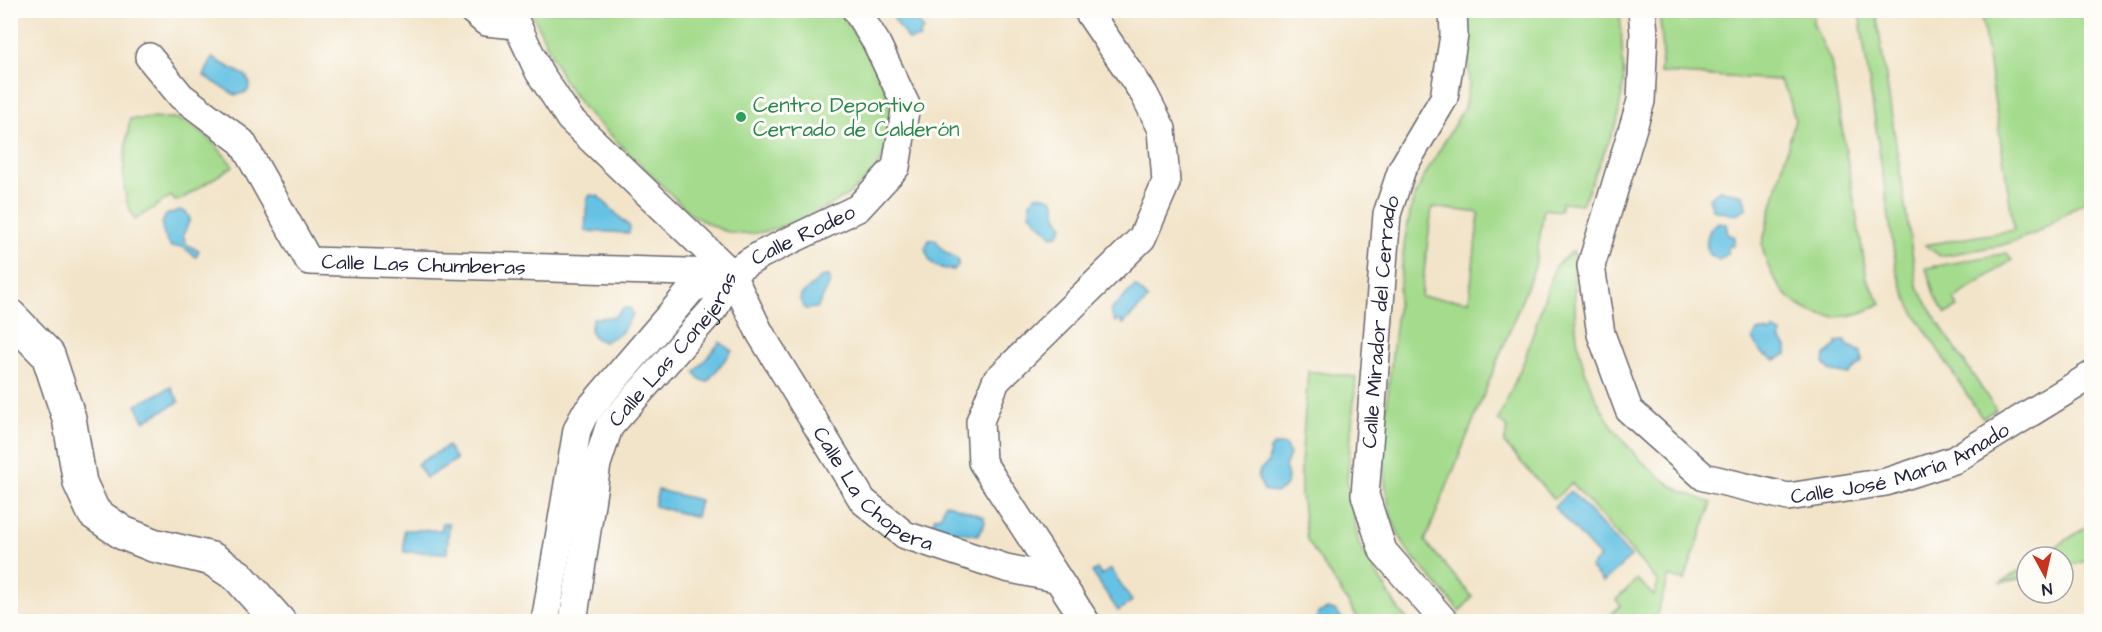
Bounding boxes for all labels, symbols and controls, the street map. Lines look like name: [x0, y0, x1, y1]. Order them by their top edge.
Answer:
place label: Centro Deportivo Cerrado de Calderón: [753, 91, 960, 144]
marker: Centro Deportivo Cerrado de Calderón: [734, 110, 748, 124]
street label: Calle Mirador del Cerrado: [1354, 191, 1407, 449]
street label: Calle Rodeo: [745, 197, 860, 272]
street label: Calle Las Chumberas: [321, 247, 526, 282]
street label: Calle Las Conejeras: [601, 267, 744, 433]
street label: Calle José María Amado: [1788, 415, 2015, 511]
street label: Calle La Chopera: [806, 421, 937, 558]
north arrow: [2015, 545, 2075, 605]
text: N: [2040, 577, 2053, 600]

